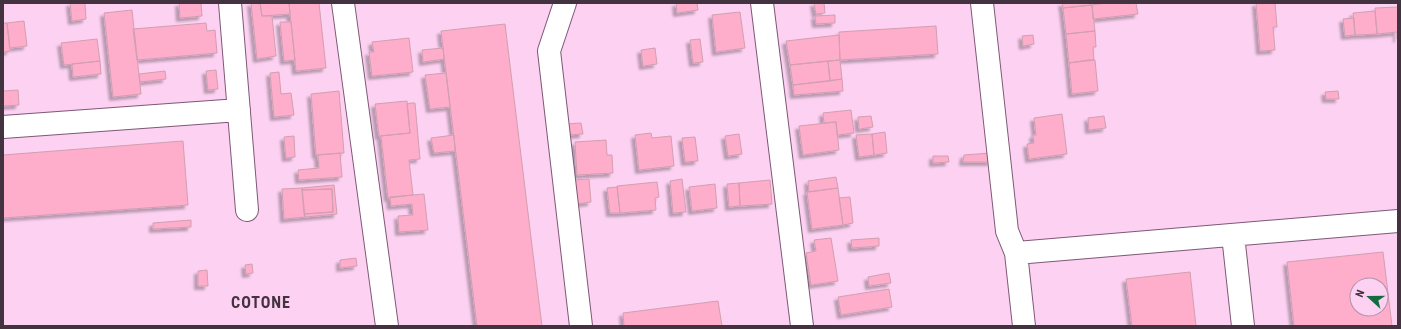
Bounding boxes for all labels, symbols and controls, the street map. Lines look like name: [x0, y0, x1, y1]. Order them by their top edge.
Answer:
north arrow: [1349, 277, 1389, 317]
text: N: [1353, 288, 1367, 299]
district label: COTONE: [231, 293, 291, 312]

